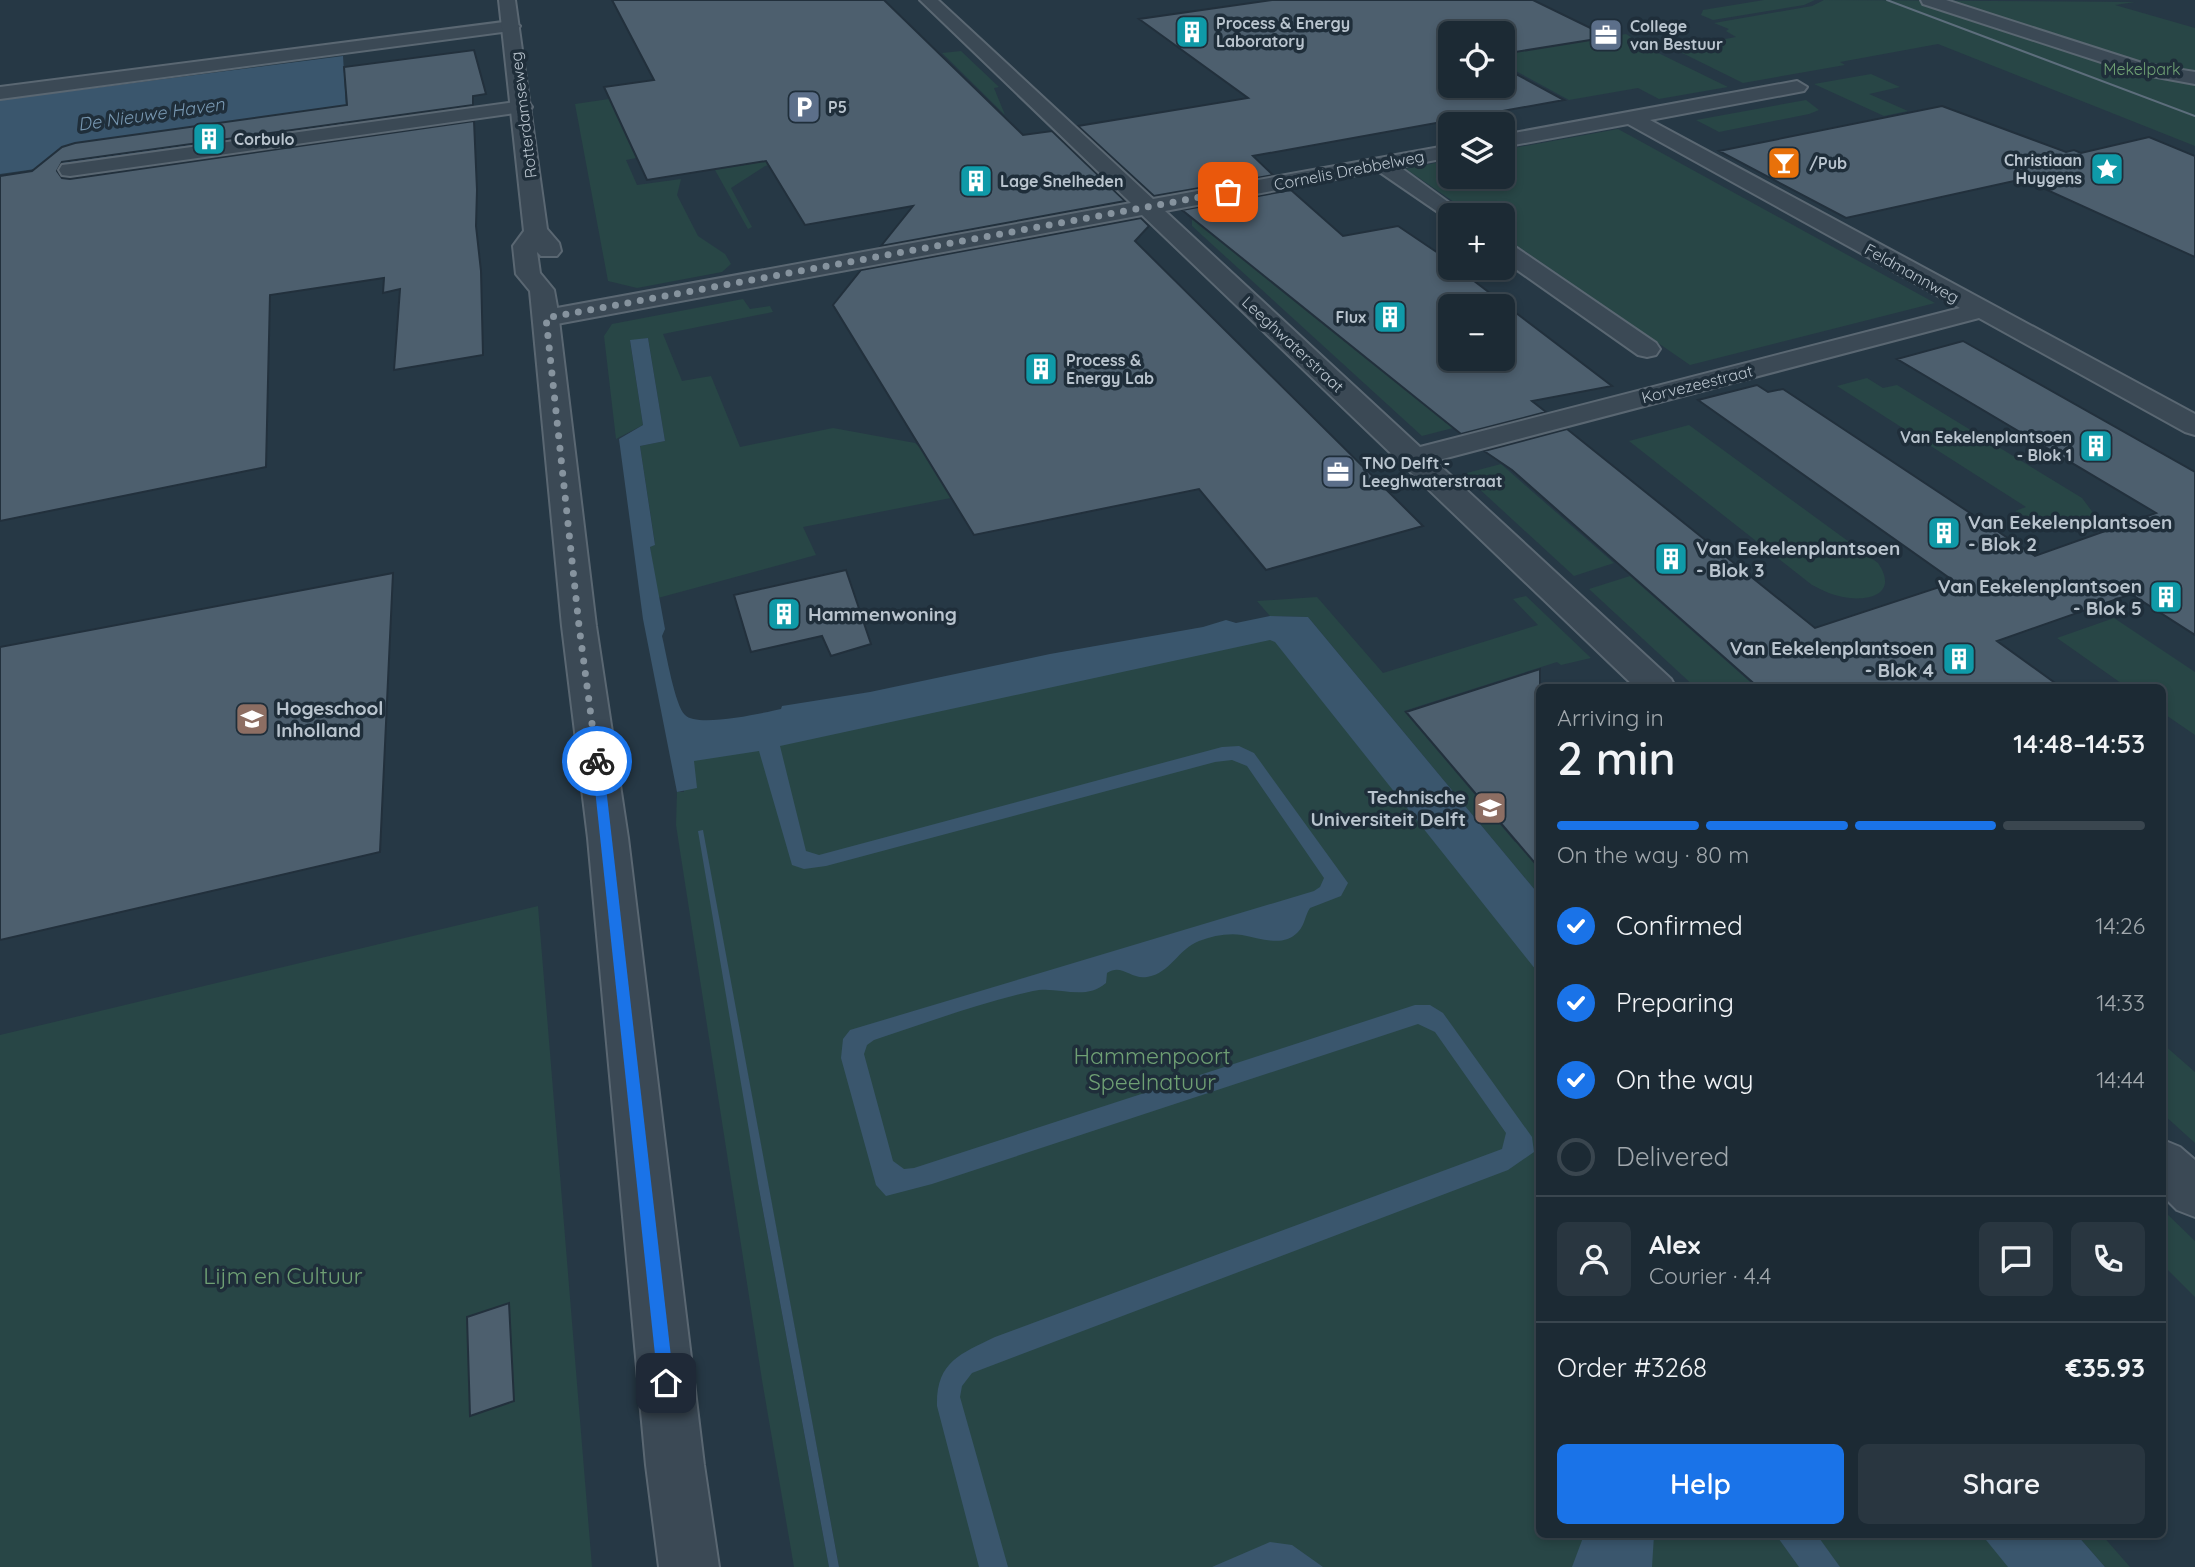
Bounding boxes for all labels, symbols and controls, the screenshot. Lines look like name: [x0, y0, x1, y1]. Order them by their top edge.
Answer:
building icon: Process & Energy Laboratory: [1173, 13, 1211, 51]
place label: Process & Energy Laboratory: [1216, 13, 1350, 51]
office icon: College van Bestuur: [1587, 16, 1625, 54]
place label: College van Bestuur: [1630, 16, 1723, 54]
map controls: [1438, 21, 1515, 371]
button: locate: [1438, 21, 1515, 98]
street label: Rotterdamseweg: [505, 51, 541, 179]
park label: Mekelpark: [2103, 59, 2181, 79]
parking icon: P5: [785, 88, 823, 126]
water label: De Nieuwe Haven: [76, 92, 226, 136]
place label: P5: [828, 97, 847, 117]
button: layers: [1438, 112, 1515, 189]
building icon: Corbulo: [190, 120, 228, 158]
place label: Corbulo: [234, 129, 295, 149]
bar icon: /Pub: [1765, 144, 1803, 182]
street label: Cornelis Drebbelweg: [1272, 146, 1426, 194]
place label: Christiaan Huygens: [2004, 150, 2082, 188]
place icon: Christiaan Huygens: [2088, 150, 2126, 188]
place label: /Pub: [1809, 153, 1847, 173]
building icon: Lage Snelheden: [957, 162, 995, 200]
pin: [1198, 162, 1258, 222]
place label: Lage Snelheden: [1000, 171, 1124, 191]
icon: bag: [1209, 173, 1247, 211]
button: +: [1438, 203, 1515, 280]
street label: Feldmannweg: [1861, 239, 1963, 307]
street label: Leeghwaterstraat: [1238, 292, 1348, 396]
button: −: [1438, 294, 1515, 371]
building icon: Flux: [1371, 298, 1409, 336]
place label: Flux: [1336, 307, 1366, 327]
building icon: Process & Energy Lab: [1022, 350, 1060, 388]
place label: Process & Energy Lab: [1066, 350, 1154, 388]
street label: Korvezeestraat: [1639, 361, 1755, 407]
place label: Van Eekelenplantsoen - Blok 1: [1900, 427, 2072, 465]
building icon: Van Eekelenplantsoen - Blok 1: [2077, 427, 2115, 465]
office icon: TNO Delft - Leeghwaterstraat: [1319, 453, 1357, 491]
place label: TNO Delft - Leeghwaterstraat: [1362, 453, 1502, 491]
place label: Van Eekelenplantsoen - Blok 2: [1968, 510, 2172, 556]
building icon: Van Eekelenplantsoen - Blok 2: [1925, 514, 1963, 552]
place label: Van Eekelenplantsoen - Blok 3: [1696, 536, 1900, 582]
building icon: Van Eekelenplantsoen - Blok 3: [1652, 540, 1690, 578]
place label: Van Eekelenplantsoen - Blok 5: [1938, 574, 2142, 620]
building icon: Van Eekelenplantsoen - Blok 5: [2147, 578, 2185, 616]
building icon: Hammenwoning: [765, 595, 803, 633]
place label: Hammenwoning: [808, 602, 957, 626]
place label: Van Eekelenplantsoen - Blok 4: [1730, 636, 1934, 682]
building icon: Van Eekelenplantsoen - Blok 4: [1940, 640, 1978, 678]
place label: Hogeschool Inholland: [276, 696, 383, 742]
school or university icon: Hogeschool Inholland: [233, 700, 271, 738]
text: Arriving in: [1557, 703, 1664, 732]
courier: [562, 726, 632, 796]
text: 14:48–14:53: [2013, 727, 2145, 760]
text: 2 min: [1557, 729, 1676, 787]
icon: bike: [578, 742, 616, 780]
place label: Technische Universiteit Delft: [1310, 785, 1466, 831]
school or university icon: Technische Universiteit Delft: [1471, 789, 1509, 827]
text: On the way · 80 m: [1557, 840, 1749, 869]
icon: check: [1557, 907, 1595, 945]
text: Confirmed: [1616, 909, 1743, 942]
text: 14:26: [2095, 911, 2145, 940]
icon: check: [1557, 984, 1595, 1022]
text: Preparing: [1616, 986, 1734, 1019]
text: 14:33: [2096, 988, 2145, 1017]
park label: Hammenpoort Speelnatuur: [1073, 1041, 1231, 1096]
icon: check: [1557, 1061, 1595, 1099]
text: On the way: [1616, 1063, 1754, 1096]
text: 14:44: [2096, 1065, 2145, 1094]
text: Delivered: [1616, 1140, 1729, 1173]
button: person: [1557, 1222, 1631, 1296]
button: chat: [1979, 1222, 2053, 1296]
button: phone: [2071, 1222, 2145, 1296]
text: Alex: [1649, 1228, 1700, 1261]
park label: Lijm en Cultuur: [203, 1261, 363, 1290]
text: Courier · 4.4: [1649, 1261, 1771, 1290]
text: Order #3268: [1557, 1351, 1707, 1384]
text: €35.93: [2066, 1351, 2145, 1384]
pin: [636, 1353, 696, 1413]
icon: home: [647, 1364, 685, 1402]
button: Help: [1557, 1444, 1844, 1524]
button: Share: [1858, 1444, 2145, 1524]

